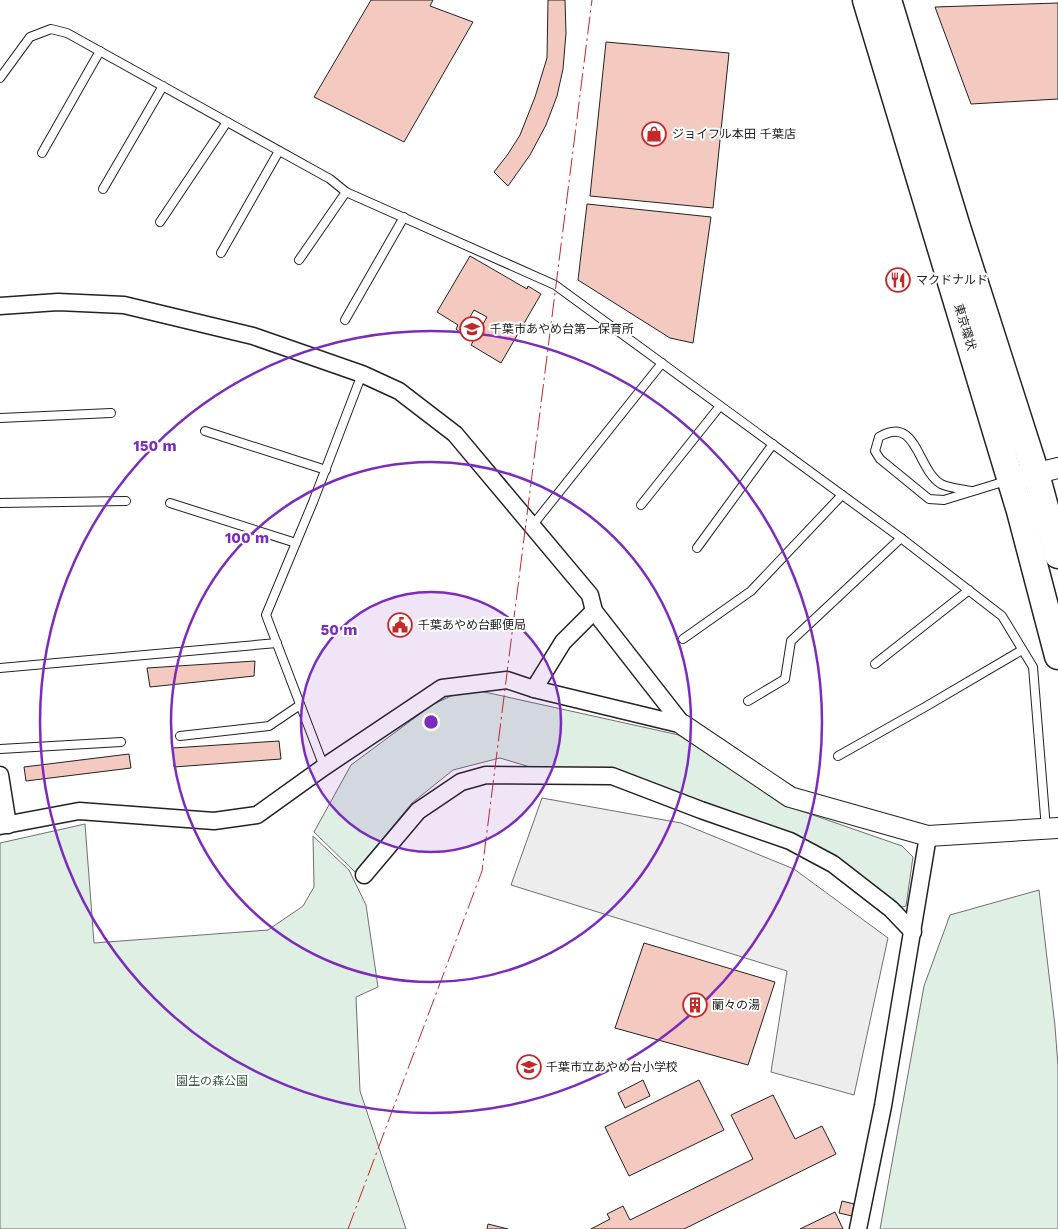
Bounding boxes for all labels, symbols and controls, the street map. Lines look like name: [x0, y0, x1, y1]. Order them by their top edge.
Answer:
shop icon: ジョイフル本田 千葉店: [641, 121, 667, 147]
place label: ジョイフル本田 千葉店: [672, 127, 796, 141]
restaurant icon: マクドナルド: [885, 267, 911, 293]
place label: マクドナルド: [916, 273, 988, 287]
street label: 東京環状: [951, 302, 979, 352]
school or university icon: 千葉市あやめ台第一保育所: [459, 316, 485, 342]
place label: 千葉市あやめ台第一保育所: [490, 322, 634, 336]
text: 150 m: [133, 437, 177, 455]
text: 100 m: [225, 529, 269, 547]
public building icon: 千葉あやめ台郵便局: [387, 612, 413, 638]
place label: 千葉あやめ台郵便局: [418, 618, 526, 632]
text: 50 m: [321, 621, 357, 639]
centre of rings: [422, 713, 440, 731]
building icon: 蘭々の湯: [682, 992, 708, 1018]
place label: 蘭々の湯: [712, 998, 760, 1012]
school or university icon: 千葉市立あやめ台小学校: [516, 1054, 542, 1080]
place label: 千葉市立あやめ台小学校: [546, 1060, 678, 1074]
park label: 園生の森公園: [176, 1074, 248, 1088]

